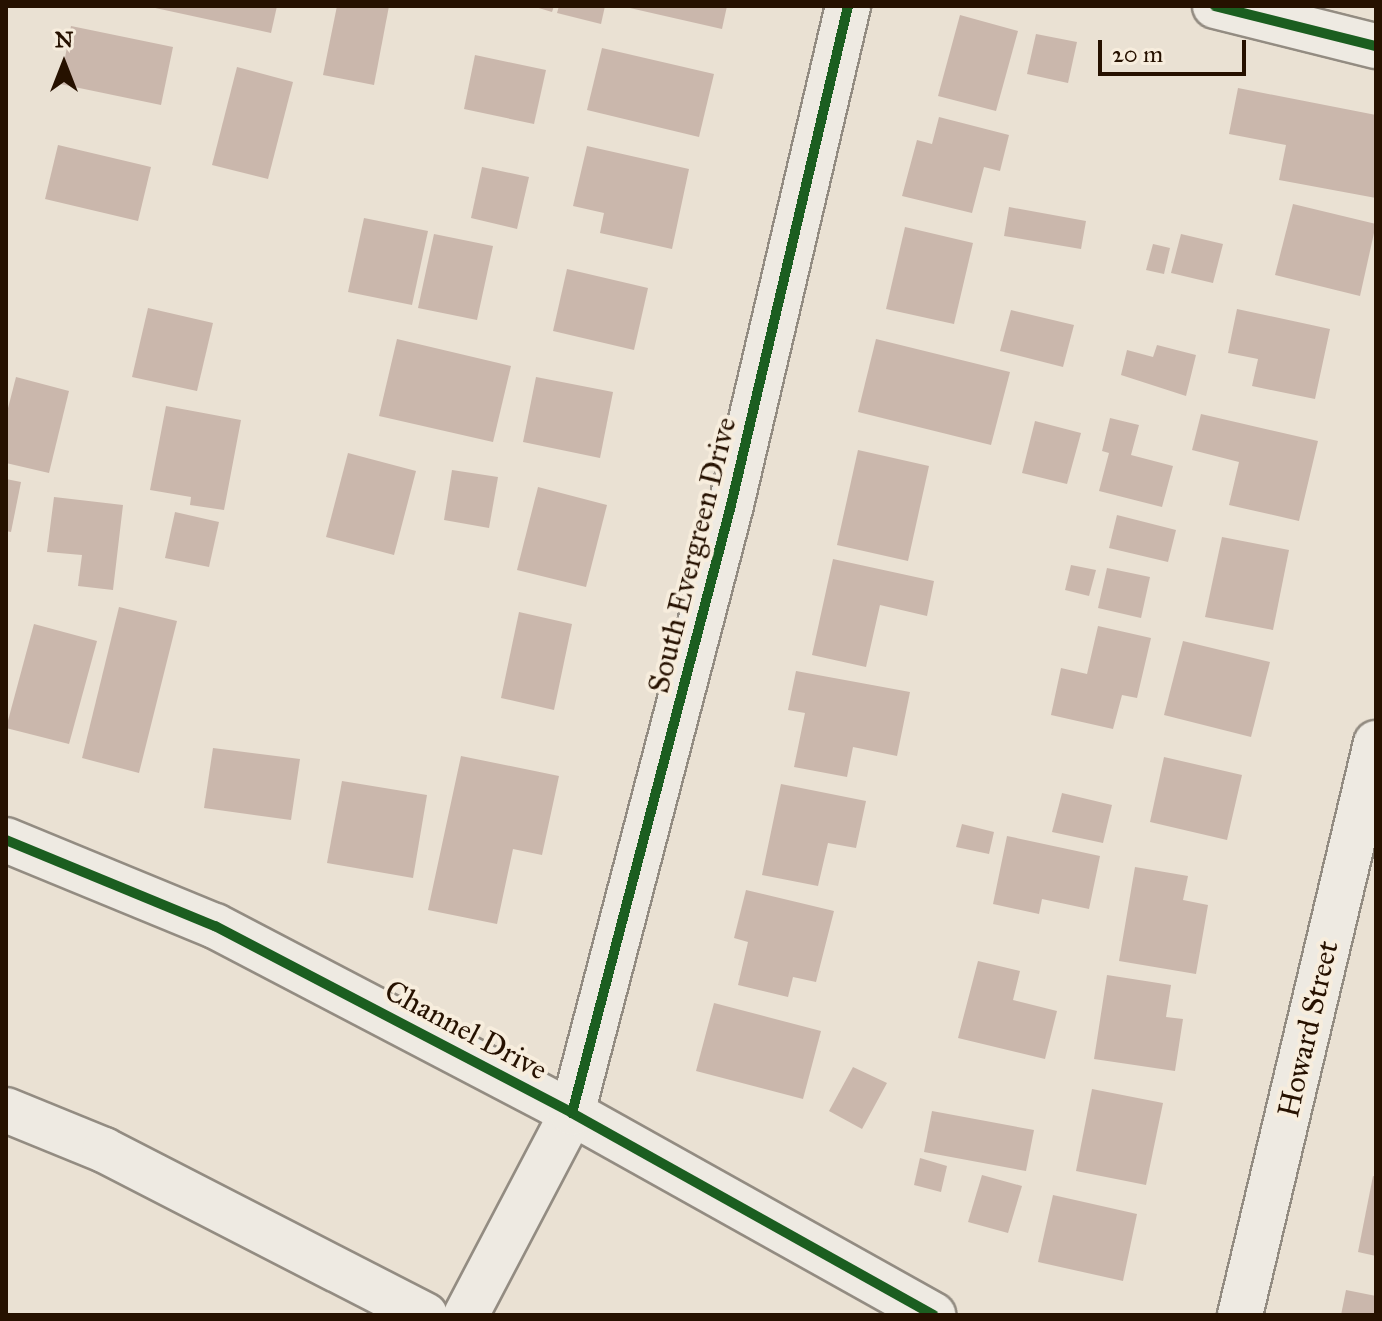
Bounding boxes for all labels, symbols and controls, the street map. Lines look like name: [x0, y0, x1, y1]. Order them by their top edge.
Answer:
north arrow: [24, 24, 104, 104]
scale bar: [1102, 24, 1250, 74]
text: N: [55, 26, 73, 53]
text: 20 m: [1112, 39, 1163, 69]
street label: South Evergreen Drive: [640, 413, 744, 697]
street label: Howard Street: [1270, 937, 1346, 1121]
street label: Channel Drive: [379, 972, 553, 1088]

